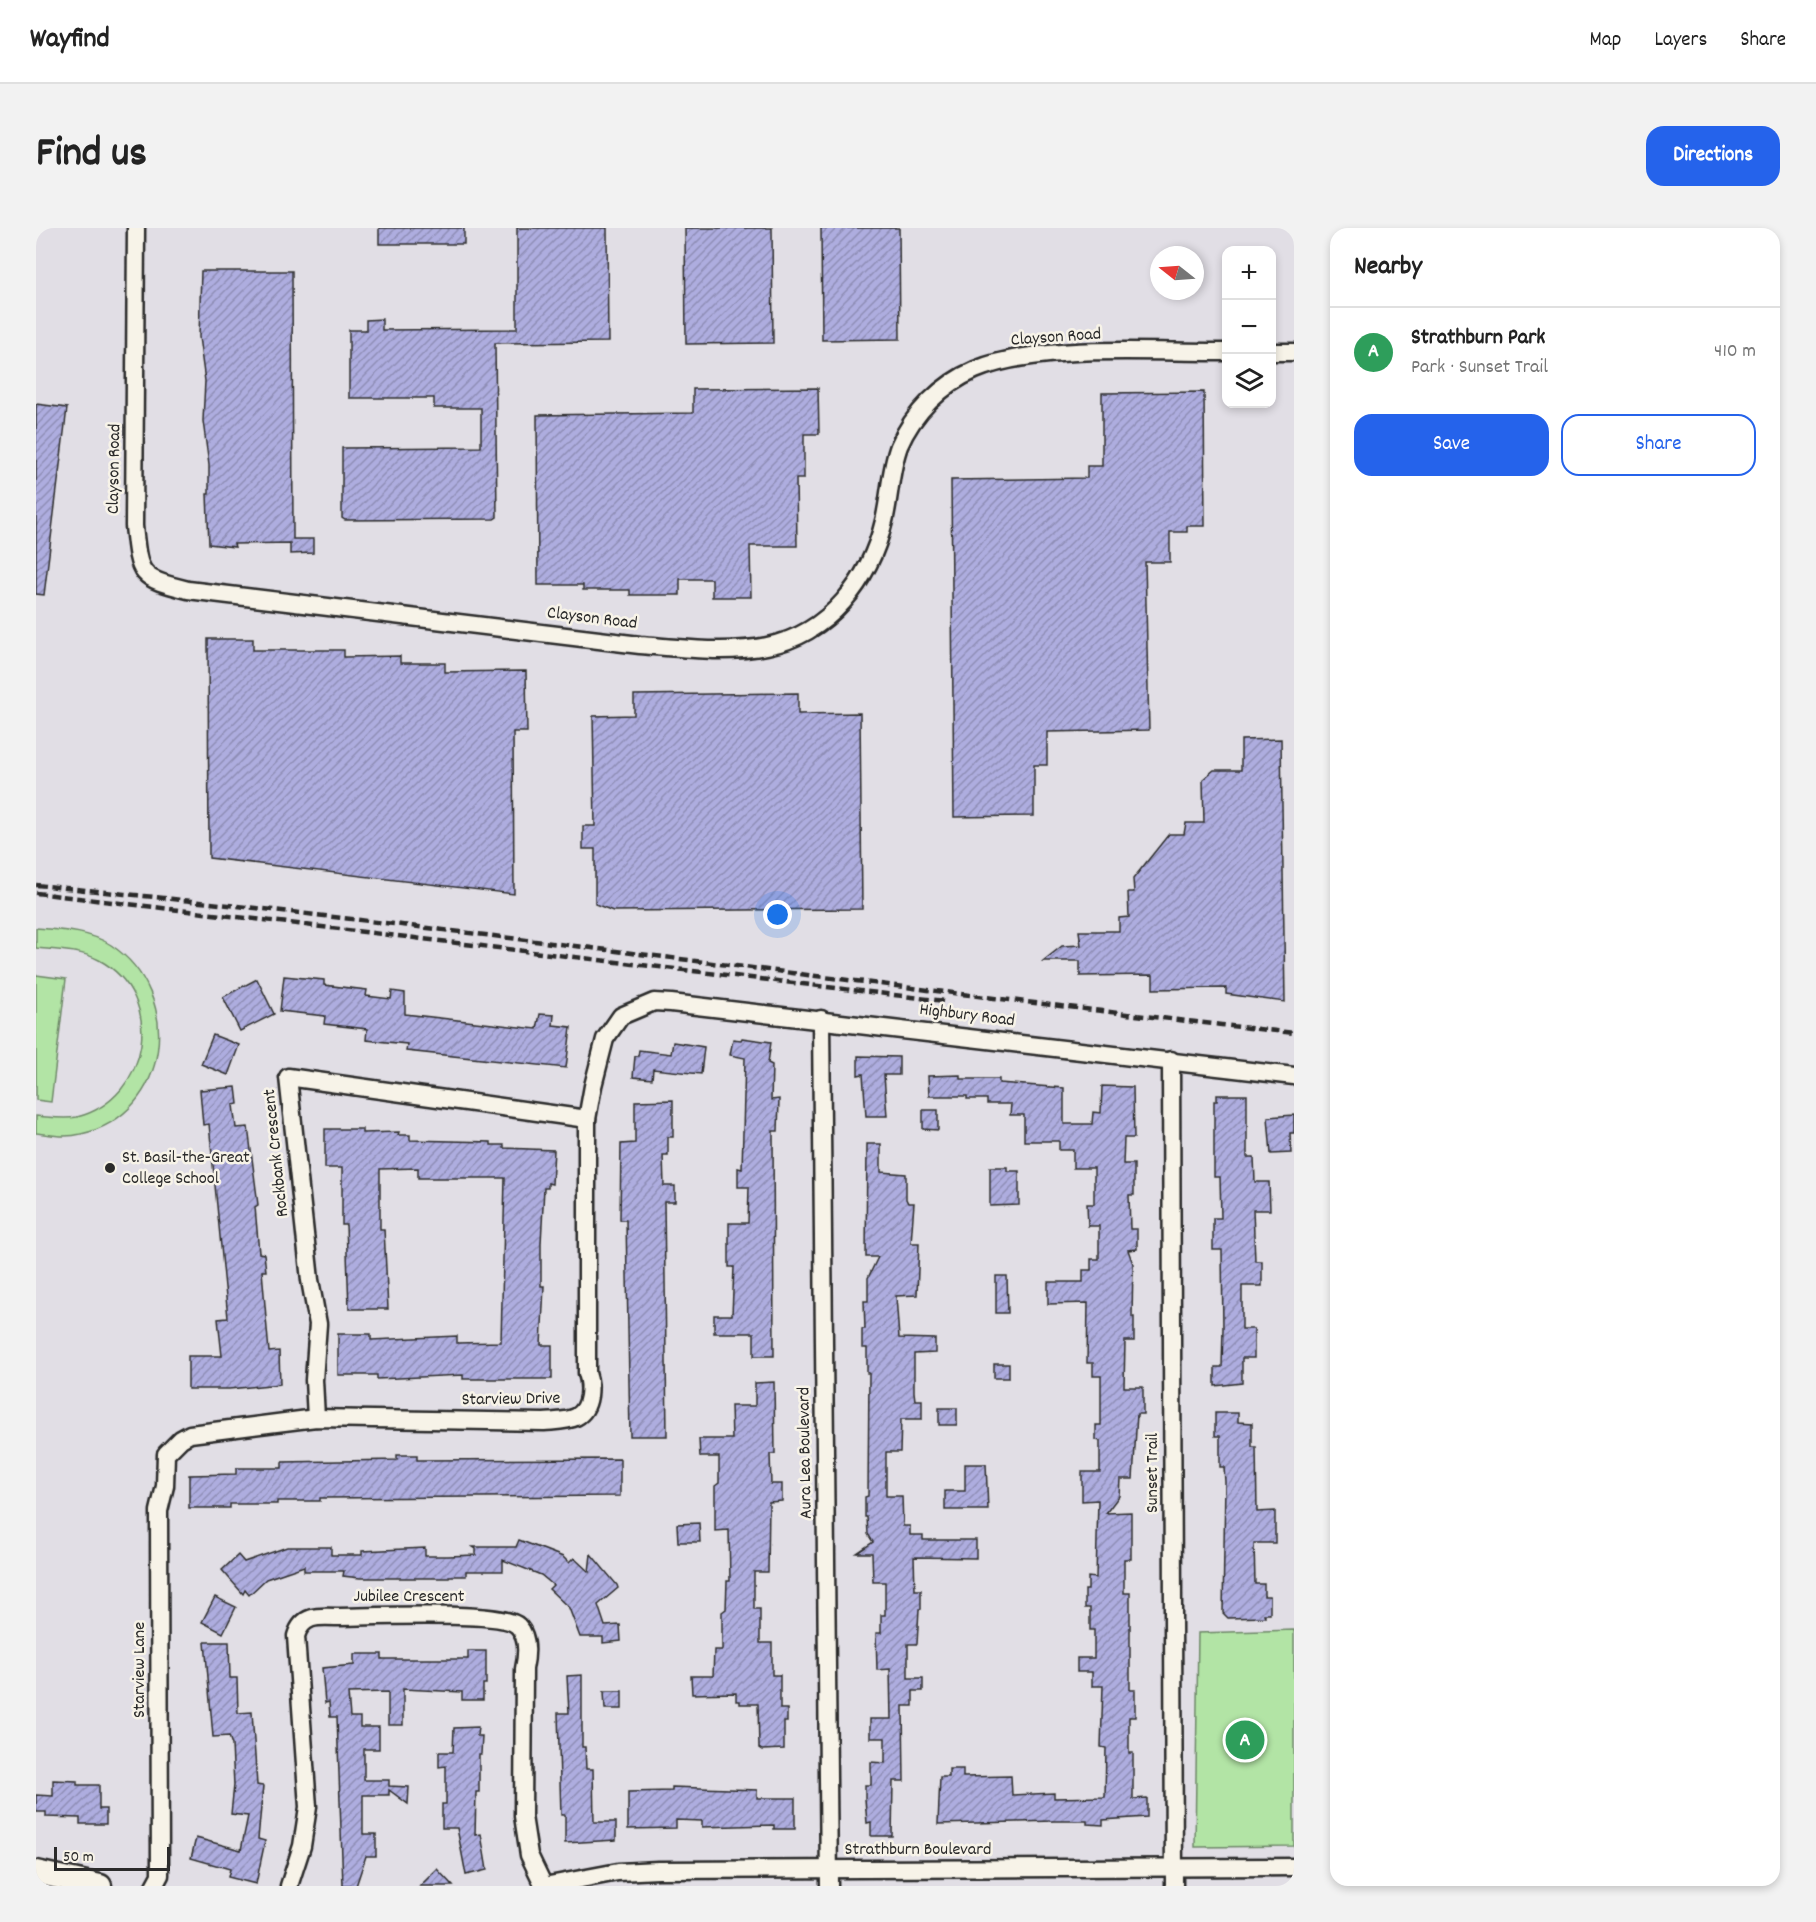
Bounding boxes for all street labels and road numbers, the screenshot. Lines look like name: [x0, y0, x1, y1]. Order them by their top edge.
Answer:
street label: Clayson Road: [1010, 322, 1102, 354]
street label: Clayson Road: [102, 423, 128, 515]
street label: Clayson Road: [546, 601, 638, 637]
street label: Highbury Road: [918, 998, 1016, 1034]
street label: Rockbank Crescent: [258, 1087, 296, 1218]
street label: Starview Drive: [461, 1387, 561, 1413]
street label: Aura Lea Boulevard: [792, 1387, 820, 1519]
street label: Sunset Trail: [1141, 1432, 1166, 1513]
street label: Jubilee Crescent: [354, 1585, 465, 1610]
street label: Starview Lane: [128, 1622, 153, 1718]
street label: Strathburn Boulevard: [845, 1838, 991, 1863]

